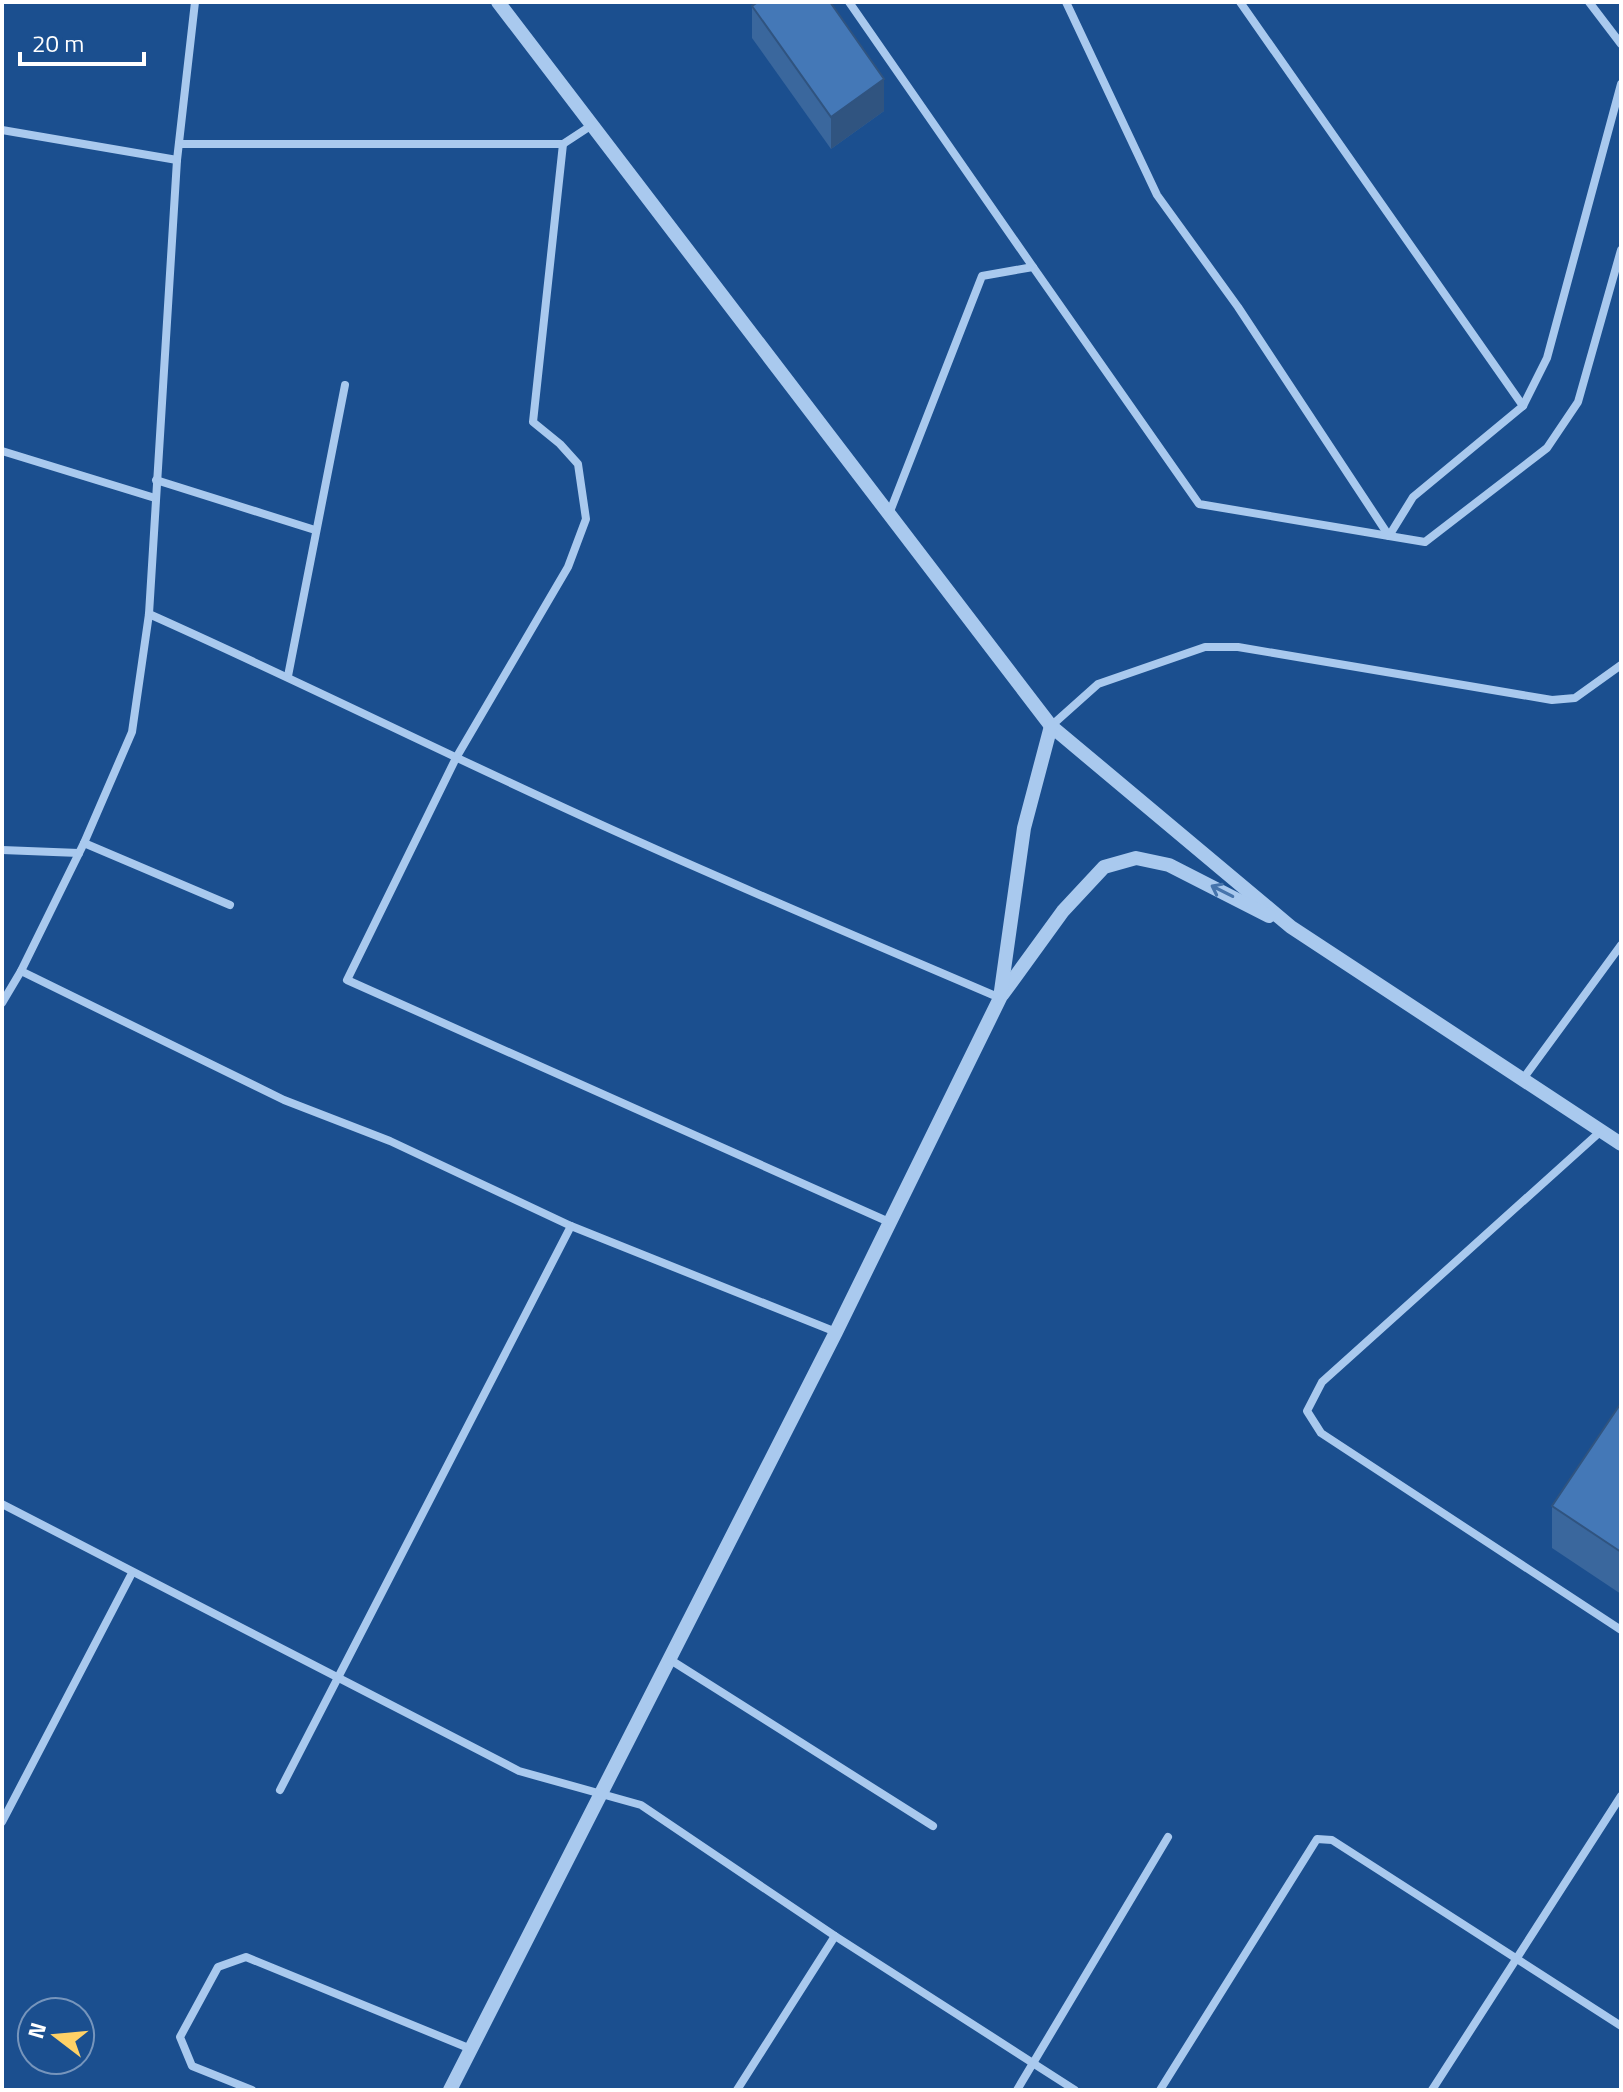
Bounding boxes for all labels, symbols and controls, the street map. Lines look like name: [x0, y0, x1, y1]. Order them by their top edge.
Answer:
scale bar: [20, 16, 144, 66]
text: 20 m: [32, 25, 84, 61]
one-way arrow: [1210, 883, 1234, 899]
north arrow: [16, 1996, 96, 2076]
text: N: [18, 2018, 55, 2043]

